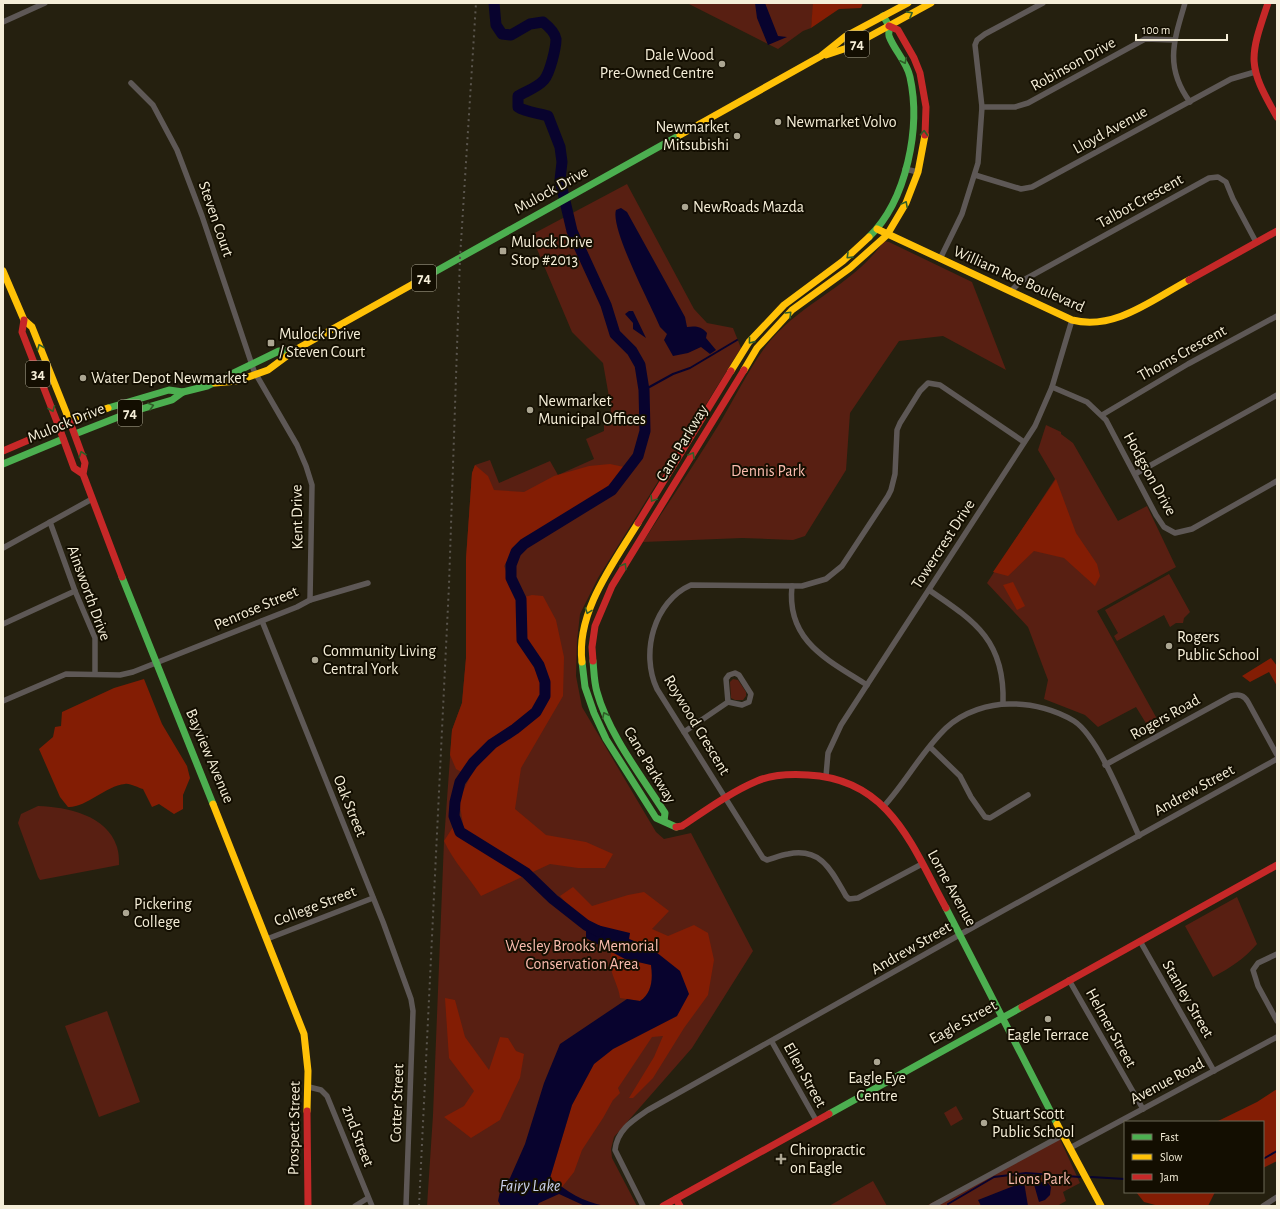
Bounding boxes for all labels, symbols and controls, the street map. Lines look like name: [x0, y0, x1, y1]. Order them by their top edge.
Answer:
one-way arrow: [906, 12, 913, 19]
scale bar: [1136, 16, 1227, 42]
text: 100 m: [1142, 24, 1170, 36]
road number: 74: [845, 31, 869, 57]
street label: Robinson Drive: [1028, 34, 1118, 94]
place label: Dale Wood Pre-Owned Centre: [600, 47, 714, 81]
one-way arrow: [899, 57, 906, 64]
marker: Dale Wood Pre-Owned Centre: [717, 59, 727, 69]
street label: Lloyd Avenue: [1070, 103, 1150, 158]
place label: Newmarket Volvo: [786, 114, 897, 130]
marker: Newmarket Volvo: [773, 117, 783, 127]
place label: Newmarket Mitsubishi: [655, 119, 729, 153]
one-way arrow: [920, 130, 929, 136]
marker: Newmarket Mitsubishi: [732, 131, 742, 141]
street label: Mulock Drive: [511, 163, 591, 217]
street label: Talbot Crescent: [1094, 171, 1186, 231]
street label: Steven Court: [196, 179, 236, 259]
place label: NewRoads Mazda: [693, 199, 804, 215]
one-way arrow: [900, 201, 908, 209]
marker: NewRoads Mazda: [680, 202, 690, 212]
place label: Mulock Drive Stop #2013: [511, 234, 593, 268]
street label: William Roe Boulevard: [951, 243, 1087, 315]
marker: Mulock Drive Stop #2013: [498, 246, 508, 256]
one-way arrow: [846, 251, 854, 259]
road number: 74: [412, 265, 436, 291]
one-way arrow: [784, 311, 792, 319]
street label: Thoms Crescent: [1135, 322, 1229, 384]
place label: Mulock Drive / Steven Court: [279, 326, 365, 360]
one-way arrow: [749, 336, 756, 343]
marker: Mulock Drive / Steven Court: [266, 338, 276, 348]
one-way arrow: [36, 343, 44, 350]
road number: 34: [26, 361, 50, 387]
place label: Water Depot Newmarket: [91, 370, 247, 386]
marker: Water Depot Newmarket: [78, 373, 88, 383]
place label: Newmarket Municipal Offices: [538, 393, 646, 427]
street label: Mulock Drive: [25, 400, 107, 446]
road number: 74: [118, 400, 142, 426]
one-way arrow: [147, 402, 154, 411]
street label: Cane Parkway: [653, 402, 712, 484]
one-way arrow: [47, 405, 55, 412]
marker: Newmarket Municipal Offices: [525, 405, 535, 415]
street label: Hodgson Drive: [1121, 430, 1179, 518]
one-way arrow: [78, 450, 87, 457]
one-way arrow: [687, 452, 694, 459]
park label: Dennis Park: [731, 463, 806, 479]
street label: Kent Drive: [288, 484, 306, 550]
one-way arrow: [650, 495, 658, 502]
street label: Towercrest Drive: [908, 496, 978, 592]
street label: Ainsworth Drive: [64, 543, 114, 643]
one-way arrow: [619, 563, 627, 570]
street label: Penrose Street: [212, 583, 300, 633]
one-way arrow: [584, 607, 592, 614]
place label: Rogers Public School: [1177, 629, 1259, 663]
marker: Rogers Public School: [1164, 641, 1174, 651]
place label: Community Living Central York: [323, 643, 436, 677]
marker: Community Living Central York: [310, 655, 320, 665]
street label: Roywood Crescent: [660, 672, 733, 778]
street label: Rogers Road: [1127, 691, 1203, 743]
street label: Bayview Avenue: [182, 707, 237, 806]
one-way arrow: [602, 712, 610, 719]
street label: Cane Parkway: [620, 724, 679, 807]
street label: Andrew Street: [1151, 761, 1237, 819]
street label: Oak Street: [330, 773, 370, 839]
street label: Lorne Avenue: [925, 847, 979, 929]
street label: College Street: [272, 883, 358, 929]
place label: Pickering College: [134, 896, 192, 930]
marker: Pickering College: [121, 908, 131, 918]
street label: Andrew Street: [868, 919, 954, 977]
park label: Wesley Brooks Memorial Conservation Area: [505, 938, 659, 972]
street label: Stanley Street: [1159, 957, 1217, 1041]
street label: Helmer Street: [1083, 986, 1139, 1070]
street label: Eagle Street: [927, 997, 999, 1047]
marker: Eagle Terrace: [1043, 1014, 1053, 1024]
place label: Eagle Terrace: [1007, 1027, 1089, 1043]
street label: Ellen Street: [781, 1040, 829, 1110]
street label: Avenue Road: [1127, 1055, 1207, 1107]
marker: Eagle Eye Centre: [872, 1057, 882, 1067]
street label: Cotter Street: [388, 1063, 406, 1143]
place label: Eagle Eye Centre: [848, 1070, 906, 1104]
street label: Prospect Street: [285, 1081, 303, 1175]
street label: 2nd Street: [339, 1103, 377, 1169]
place label: Stuart Scott Public School: [992, 1106, 1074, 1140]
marker: Stuart Scott Public School: [979, 1118, 989, 1128]
legend: [1124, 1121, 1264, 1193]
text: Fast: [1160, 1131, 1179, 1143]
place label: Chiropractic on Eagle: [790, 1142, 865, 1176]
text: Slow: [1160, 1151, 1182, 1163]
marker: Chiropractic on Eagle: [775, 1153, 787, 1165]
park label: Lions Park: [1008, 1171, 1071, 1187]
text: Jam: [1160, 1171, 1179, 1183]
water label: Fairy Lake: [499, 1177, 561, 1194]

